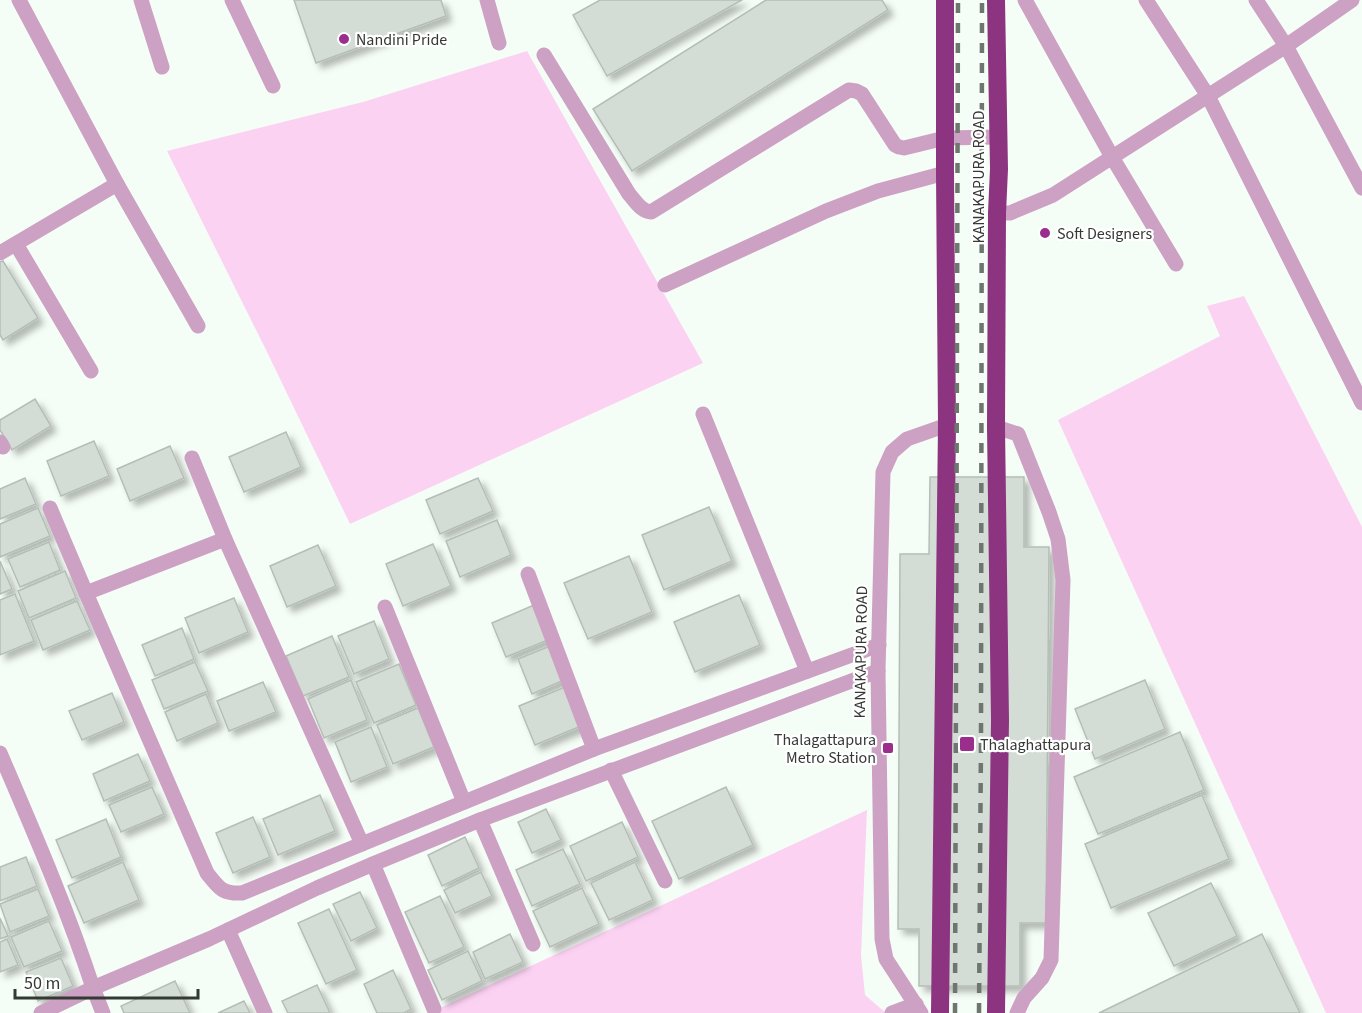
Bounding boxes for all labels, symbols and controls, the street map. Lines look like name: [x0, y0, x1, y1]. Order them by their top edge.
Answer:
place label: Nandini Pride: [356, 29, 447, 51]
marker: Nandini Pride: [337, 32, 351, 46]
street label: KANAKAPURA ROAD: [968, 110, 990, 244]
place label: Soft Designers: [1057, 223, 1153, 245]
marker: Soft Designers: [1038, 226, 1052, 240]
street label: KANAKAPURA ROAD: [849, 585, 873, 719]
place label: Thalagattapura Metro Station: [774, 729, 876, 769]
place label: Thalaghattapura: [980, 734, 1091, 756]
marker: Thalaghattapura: [958, 735, 976, 753]
marker: Thalagattapura Metro Station: [881, 741, 895, 755]
scale bar: [15, 962, 198, 1000]
text: 50 m: [24, 971, 60, 996]

